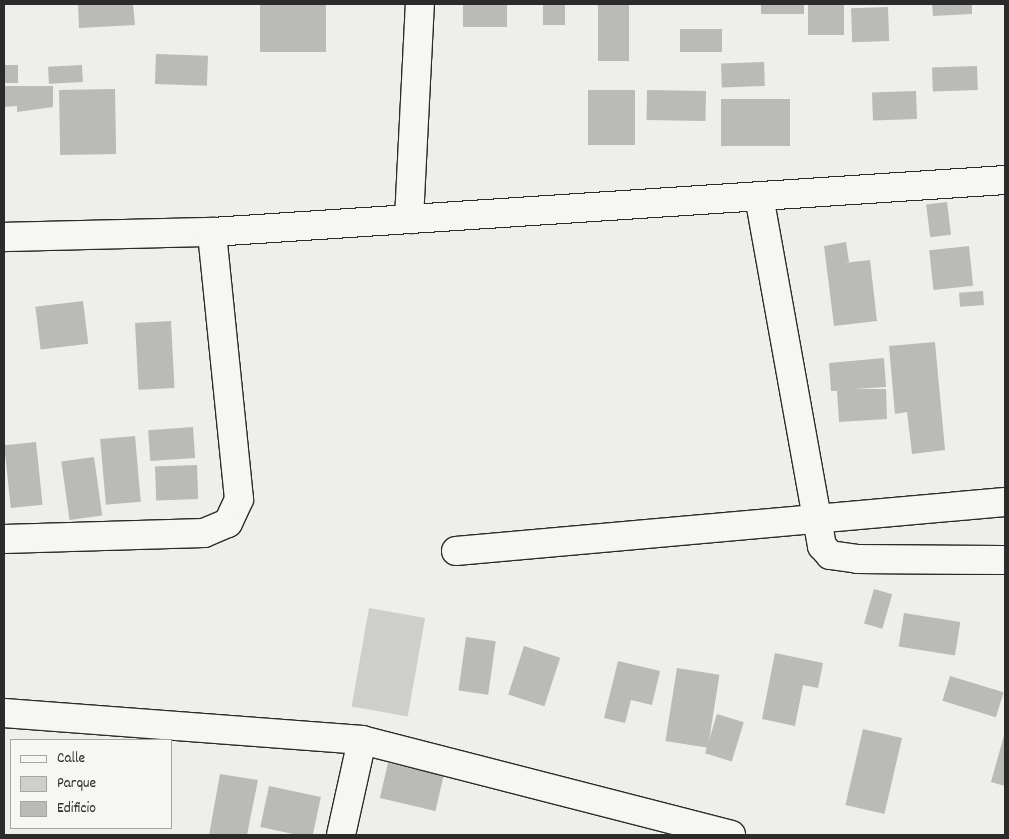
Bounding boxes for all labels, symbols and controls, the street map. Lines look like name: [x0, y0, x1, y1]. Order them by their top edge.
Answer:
legend: [10, 739, 172, 829]
text: Calle: [57, 748, 85, 770]
text: Parque: [57, 773, 96, 795]
text: Edificio: [57, 798, 96, 820]

